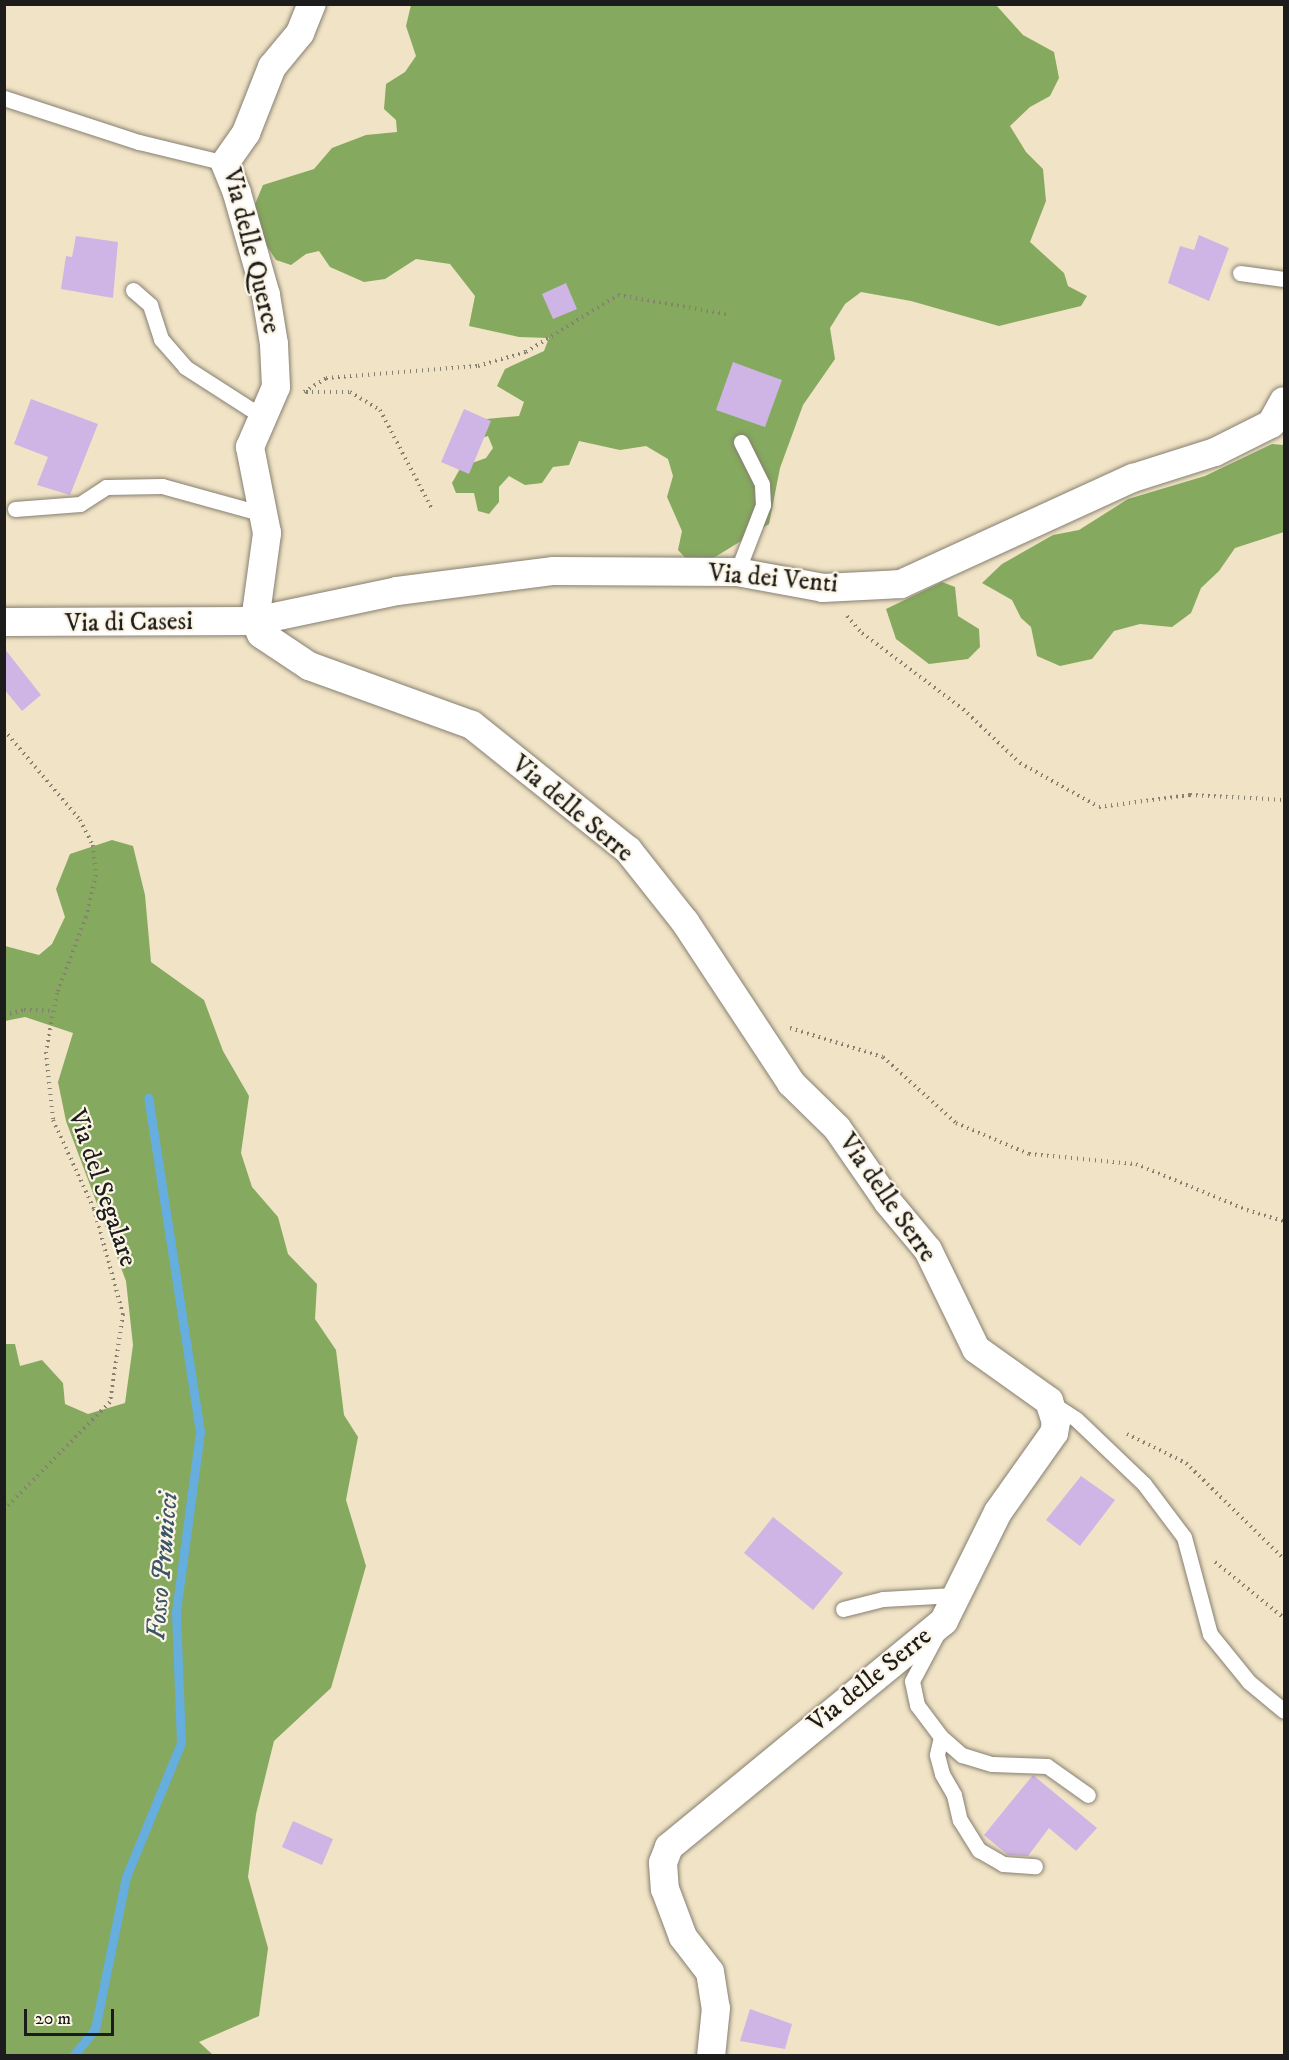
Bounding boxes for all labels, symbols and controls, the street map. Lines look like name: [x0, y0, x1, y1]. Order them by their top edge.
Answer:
street label: Via delle Querce: [215, 165, 287, 337]
street label: Via dei Venti: [707, 558, 839, 600]
street label: Via di Casesi: [65, 606, 193, 640]
street label: Via delle Serre: [505, 749, 639, 869]
street label: Via del Segalare: [61, 1105, 143, 1271]
street label: Via delle Serre: [831, 1128, 943, 1268]
water label: Fosso Prunicci: [140, 1491, 186, 1641]
street label: Via delle Serre: [802, 1621, 938, 1739]
scale bar: [27, 1997, 117, 2035]
text: 20 m: [35, 2008, 71, 2030]

